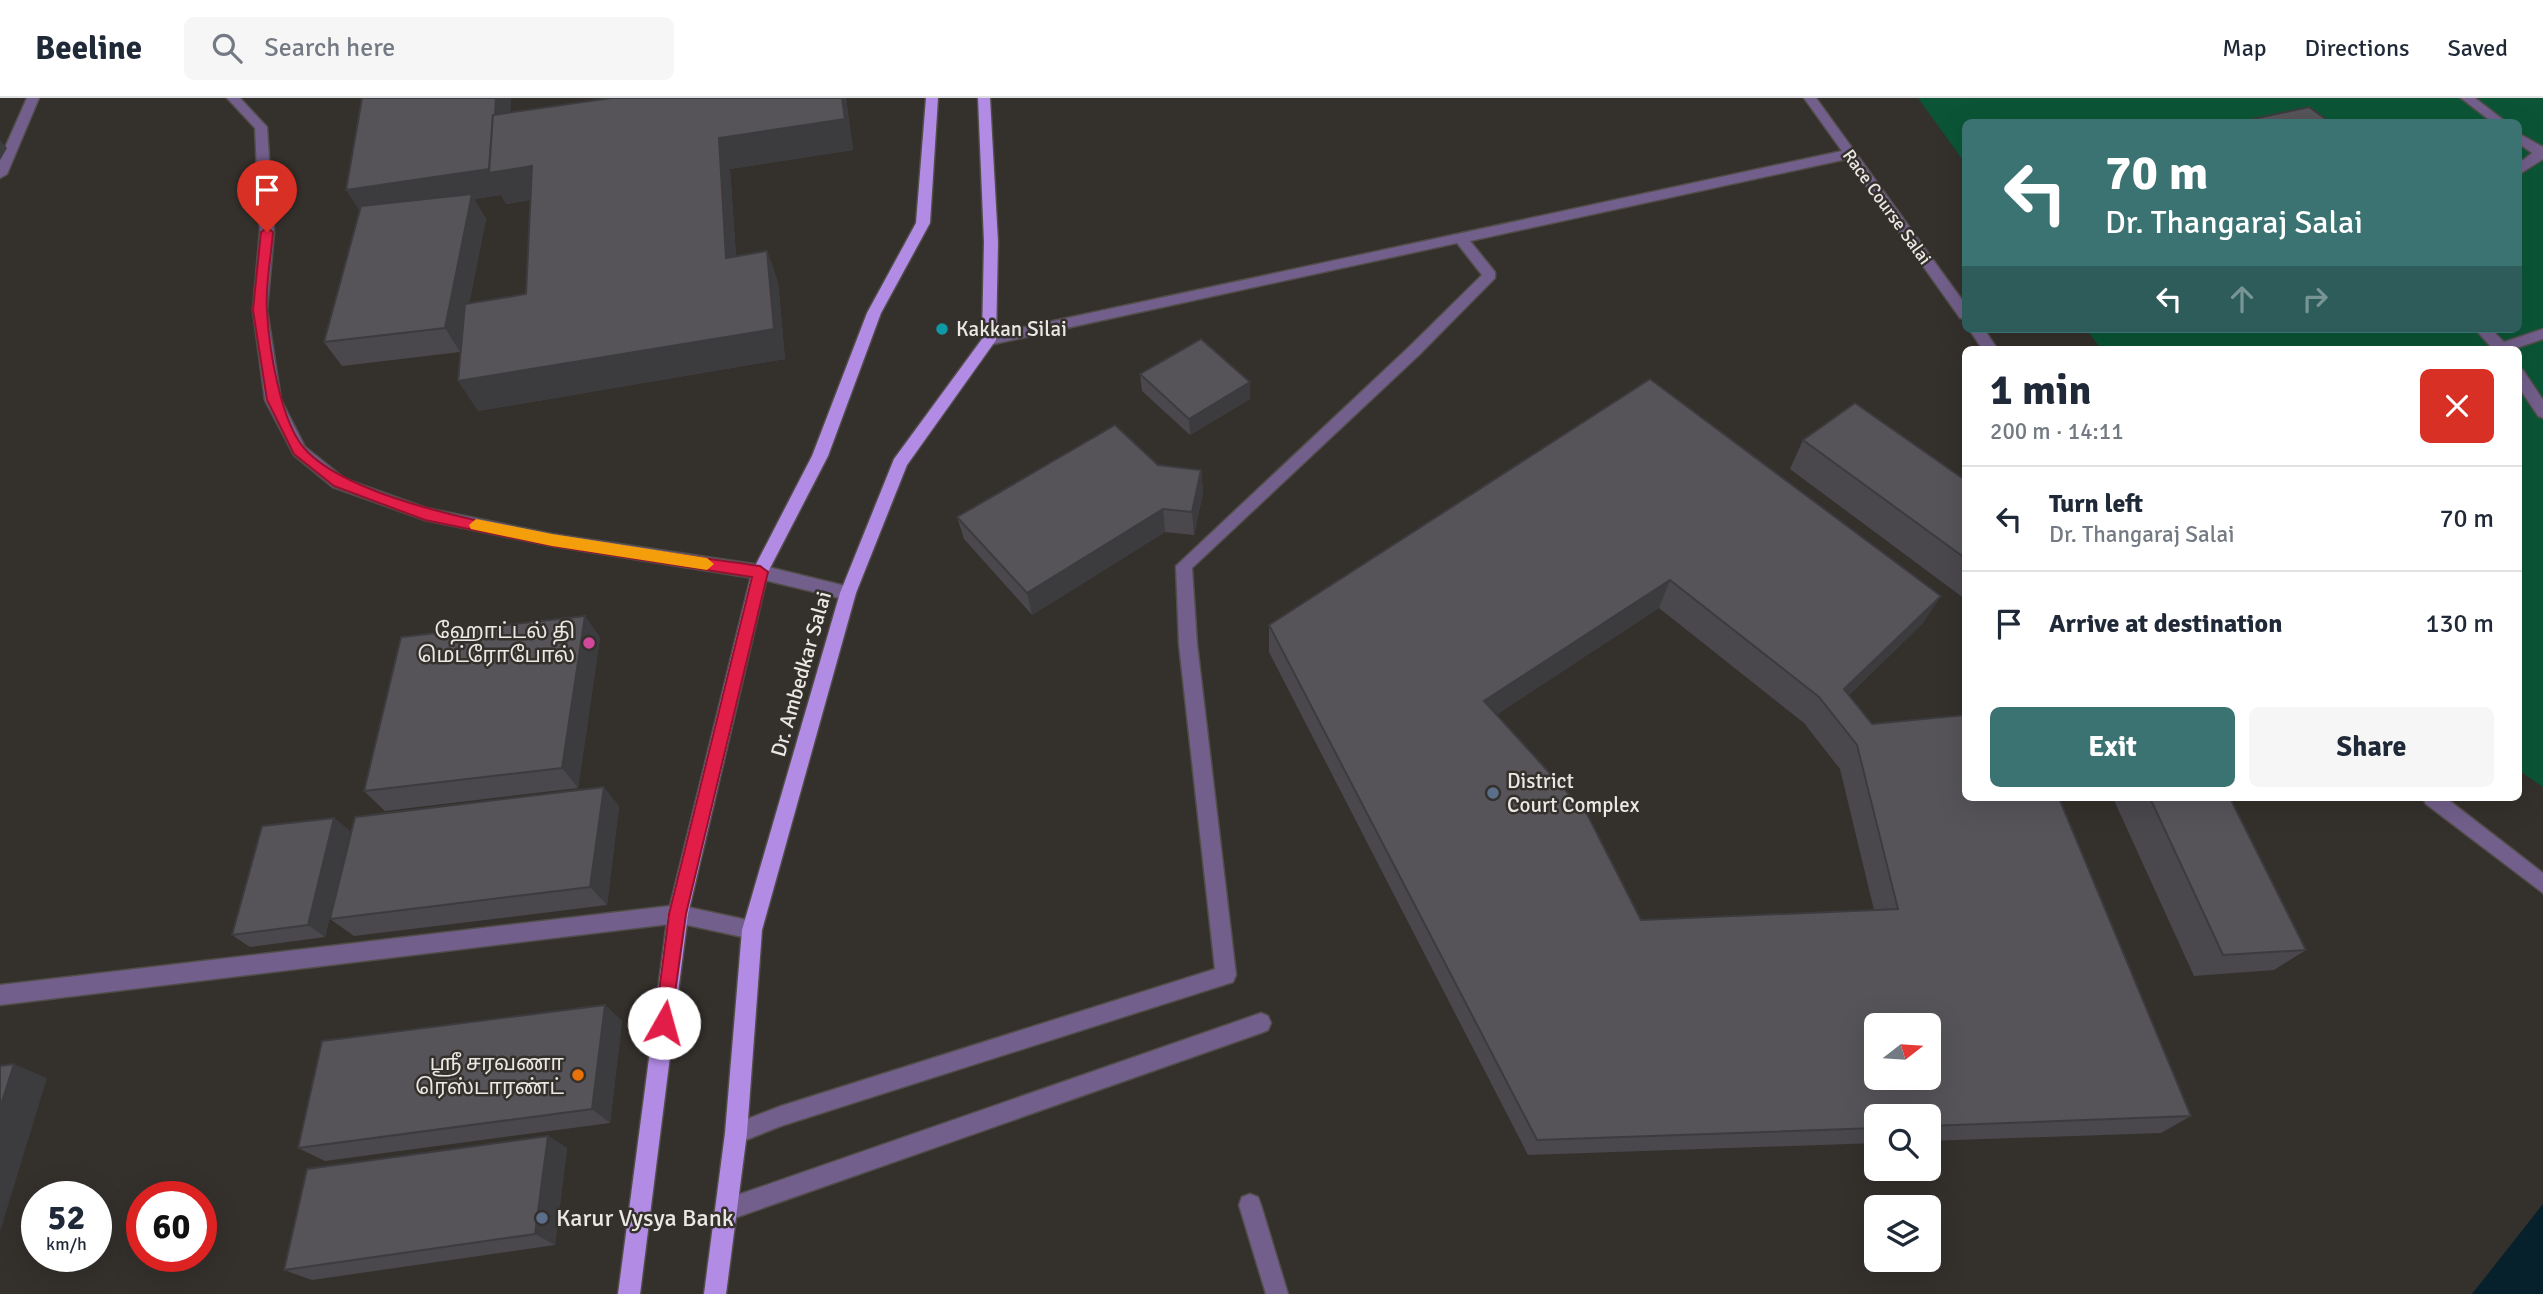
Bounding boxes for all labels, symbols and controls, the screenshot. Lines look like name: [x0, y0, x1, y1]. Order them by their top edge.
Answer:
search box: [184, 17, 674, 80]
text: Beeline: [35, 28, 142, 69]
icon: search: [208, 29, 246, 67]
text: Search here: [264, 32, 395, 64]
text: Map: [2222, 33, 2267, 63]
text: Directions: [2305, 33, 2410, 63]
text: Saved: [2448, 33, 2508, 63]
text: 70 m: [2105, 143, 2208, 203]
street label: Race Course Salai: [1838, 145, 1936, 269]
icon: left: [1990, 147, 2081, 238]
pin: [237, 160, 297, 232]
icon: arrive: [248, 171, 286, 209]
text: Dr. Thangaraj Salai: [2105, 203, 2363, 242]
icon: left: [2150, 280, 2188, 318]
icon: ahead: [2223, 280, 2261, 318]
icon: right: [2296, 280, 2334, 318]
place label: Kakkan Silai: [956, 316, 1067, 342]
marker: Kakkan Silai: [934, 321, 950, 337]
text: 1 min: [1990, 365, 2091, 416]
button: close: [2420, 369, 2494, 443]
text: 200 m · 14:11: [1990, 417, 2124, 446]
text: Turn left: [2049, 488, 2143, 520]
icon: left: [1990, 500, 2028, 538]
text: 70 m: [2439, 503, 2494, 535]
text: Dr. Thangaraj Salai: [2049, 520, 2234, 549]
street label: Dr. Ambedkar Salai: [765, 588, 837, 760]
icon: arrive: [1990, 605, 2028, 643]
text: Arrive at destination: [2049, 608, 2282, 640]
text: 130 m: [2425, 608, 2494, 640]
place label: ஹோட்டல் தி மெட்ரோபோல்: [418, 618, 575, 668]
marker: ஹோட்டல் தி மெட்ரோபோல்: [581, 635, 597, 651]
button: Exit: [1990, 707, 2235, 787]
button: Share: [2249, 707, 2494, 787]
place label: District Court Complex: [1507, 768, 1640, 818]
marker: District Court Complex: [1485, 785, 1501, 801]
position arrow: [627, 986, 701, 1060]
north arrow: [1864, 1013, 1941, 1090]
map controls: [1864, 1013, 1941, 1272]
place label: ஸ்ரீ சரவணா ரெஸ்டாரண்ட்: [415, 1050, 565, 1100]
marker: ஸ்ரீ சரவணா ரெஸ்டாரண்ட்: [570, 1067, 586, 1083]
button: search: [1864, 1104, 1941, 1181]
speed limit sign: 60: [126, 1181, 217, 1272]
button: layers: [1864, 1195, 1941, 1272]
text: 52: [48, 1196, 85, 1239]
place label: Karur Vysya Bank: [556, 1203, 734, 1233]
marker: Karur Vysya Bank: [534, 1210, 550, 1226]
text: km/h: [46, 1233, 87, 1255]

